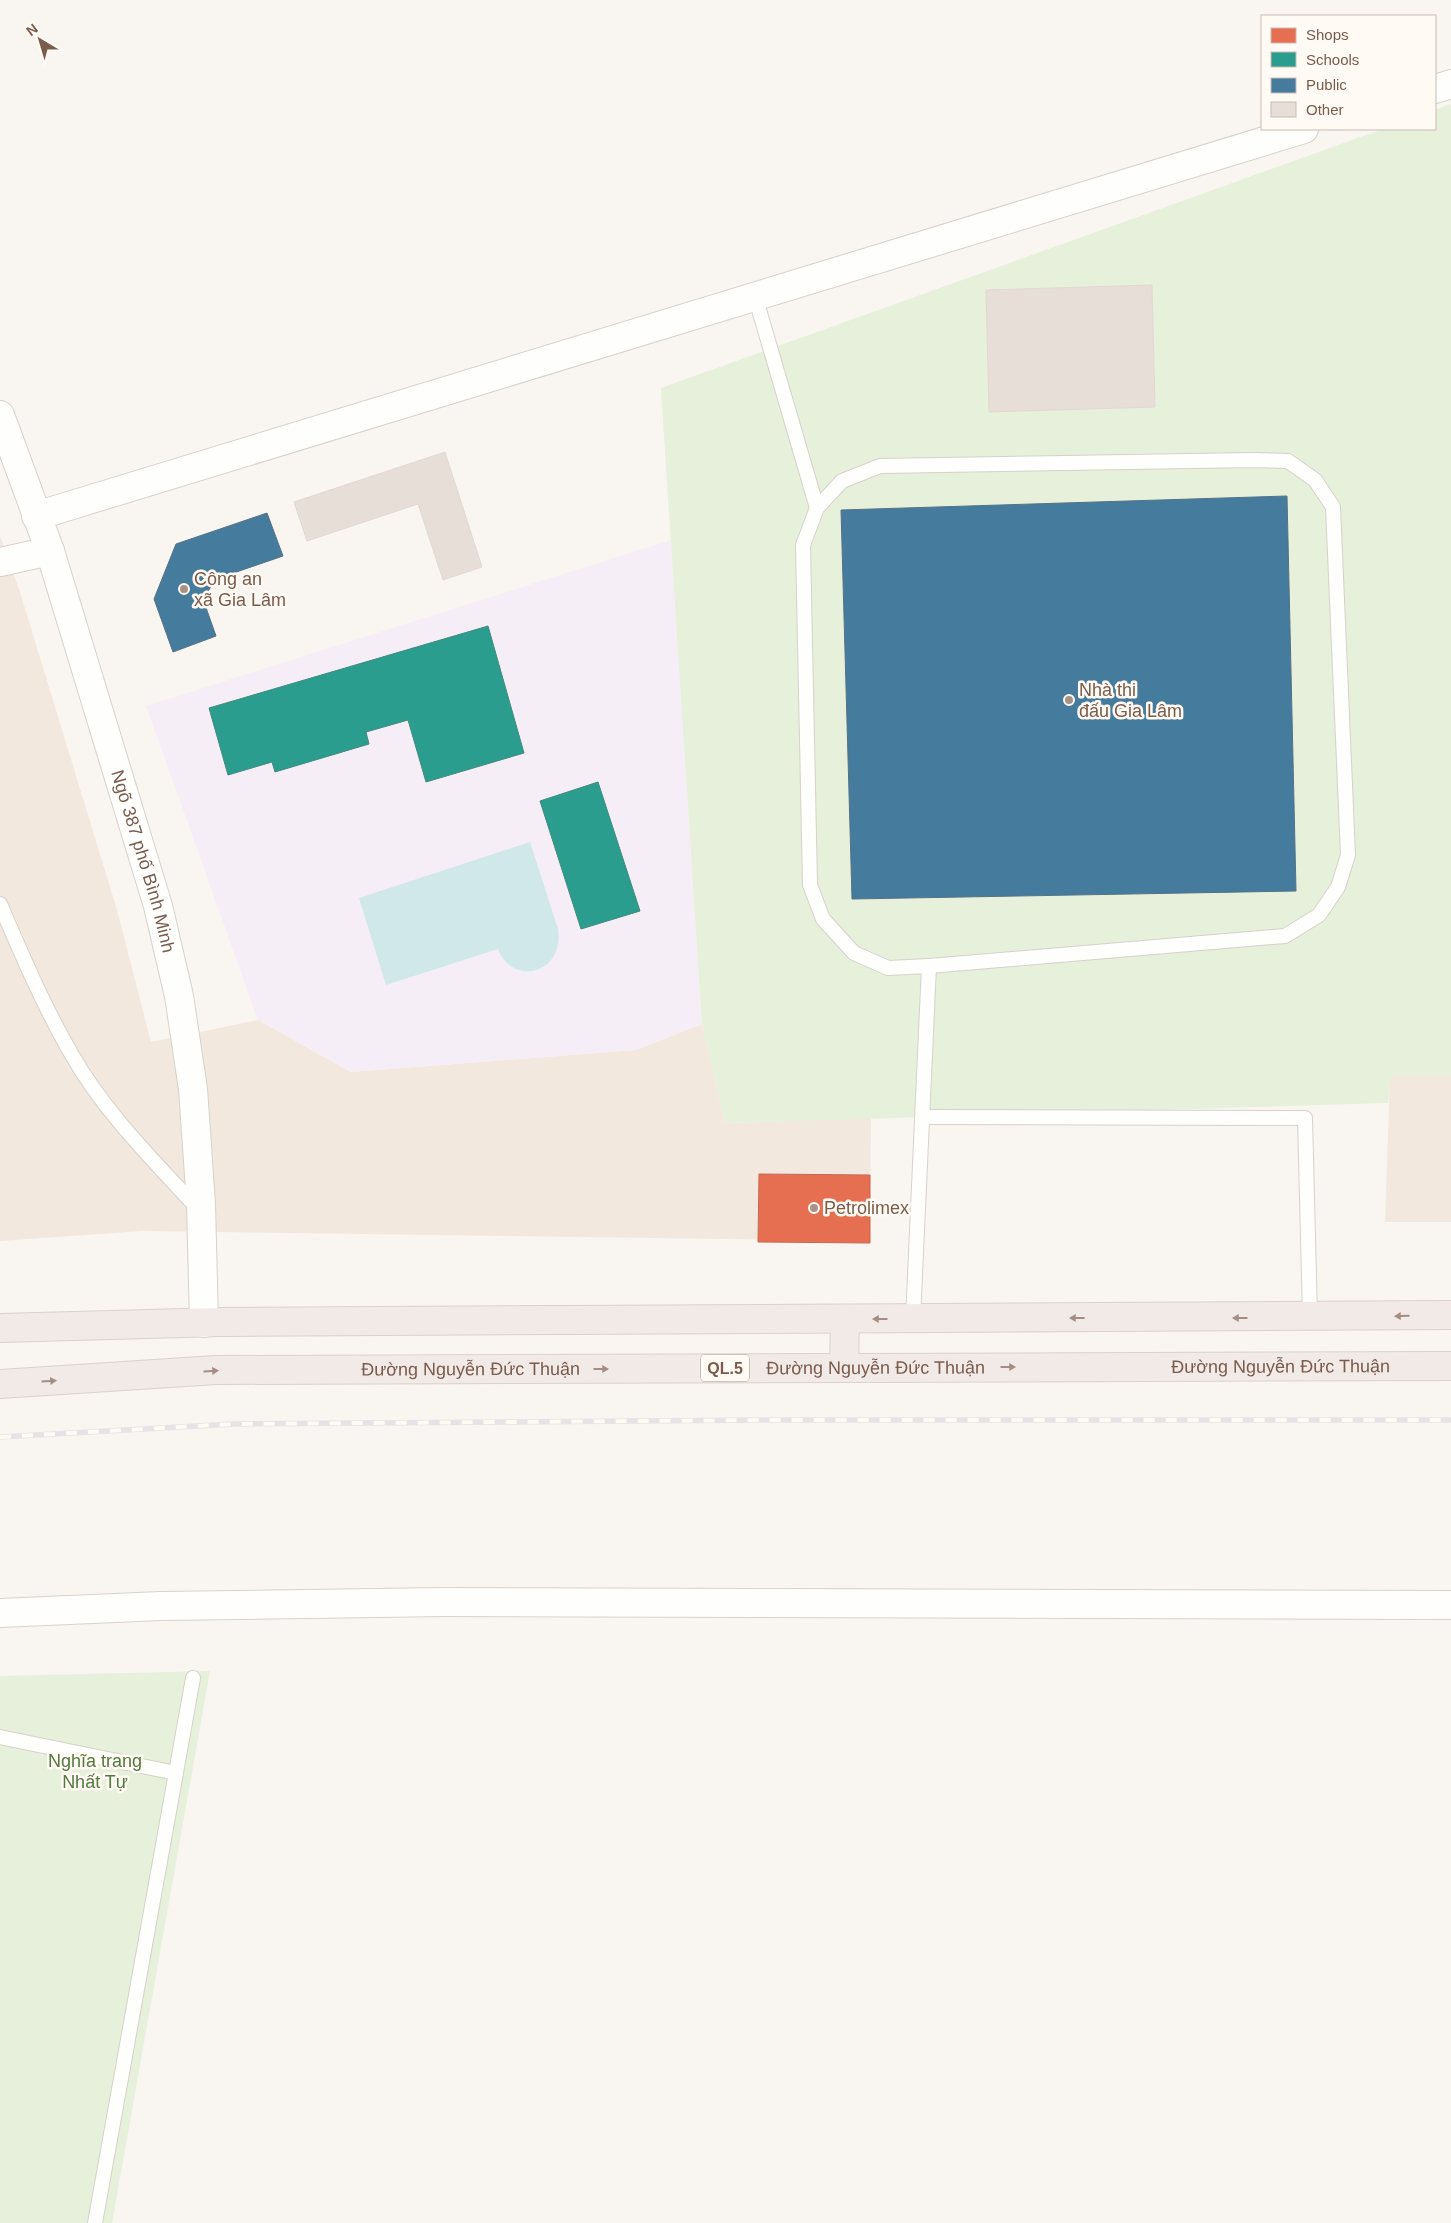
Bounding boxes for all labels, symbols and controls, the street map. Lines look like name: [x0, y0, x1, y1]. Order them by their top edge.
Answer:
north arrow: [15, 15, 65, 65]
legend: [1261, 15, 1436, 130]
text: N: [23, 20, 41, 39]
text: Shops: [1306, 26, 1349, 43]
text: Schools: [1306, 51, 1359, 68]
text: Public: [1306, 76, 1347, 93]
text: Other: [1306, 101, 1344, 118]
place label: Công an xã Gia Lâm: [194, 569, 286, 610]
marker: Công an xã Gia Lâm: [178, 583, 190, 595]
place label: Nhà thi đấu Gia Lâm: [1079, 680, 1182, 721]
marker: Nhà thi đấu Gia Lâm: [1063, 694, 1075, 706]
street label: Ngõ 387 phố Bình Minh: [107, 768, 179, 955]
place label: Petrolimex: [824, 1198, 909, 1218]
marker: Petrolimex: [808, 1202, 820, 1214]
one-way arrow: [1394, 1312, 1410, 1320]
one-way arrow: [1069, 1314, 1085, 1322]
one-way arrow: [1232, 1314, 1248, 1322]
one-way arrow: [872, 1315, 888, 1323]
road number: QL.5: [701, 1355, 749, 1382]
street label: Đường Nguyễn Đức Thuận: [1171, 1356, 1390, 1377]
street label: Đường Nguyễn Đức Thuận: [766, 1357, 985, 1378]
street label: Đường Nguyễn Đức Thuận: [361, 1358, 580, 1380]
one-way arrow: [1001, 1363, 1017, 1371]
one-way arrow: [593, 1365, 609, 1373]
one-way arrow: [203, 1366, 219, 1374]
one-way arrow: [41, 1377, 57, 1385]
park label: Nghĩa trang Nhất Tự: [48, 1751, 142, 1792]

